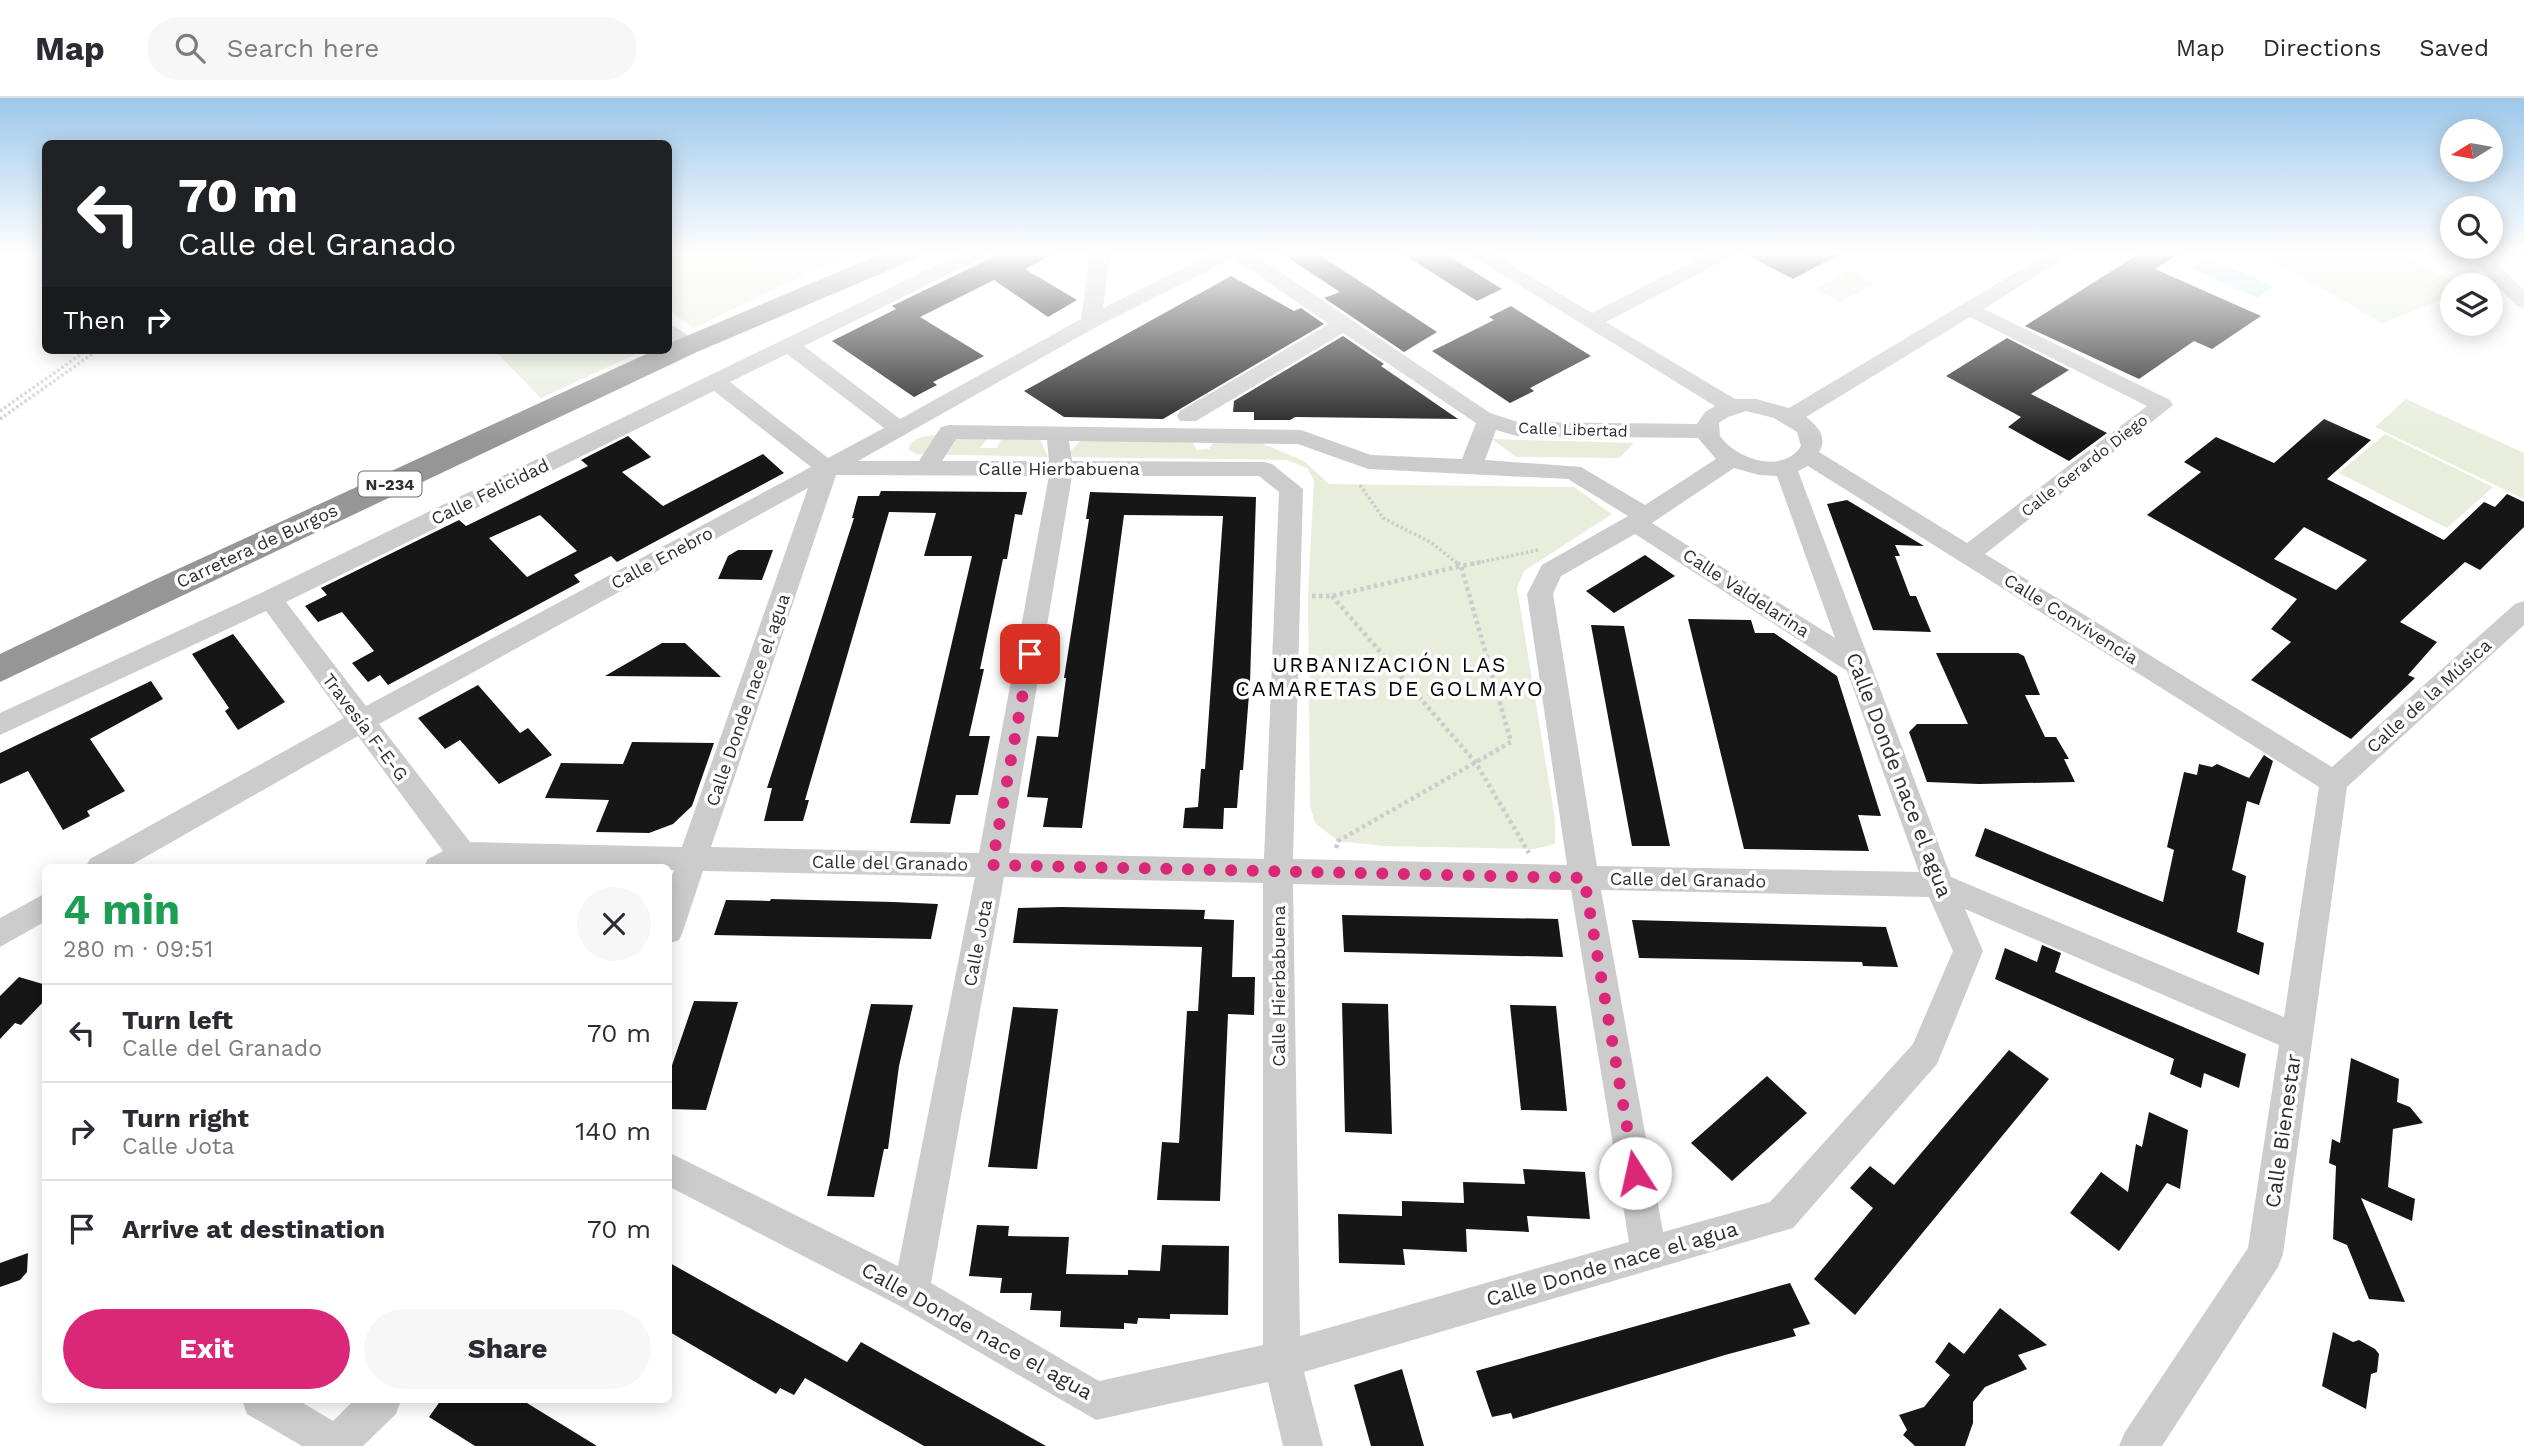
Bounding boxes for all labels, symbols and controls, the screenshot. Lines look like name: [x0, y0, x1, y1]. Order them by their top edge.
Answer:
search box: [147, 17, 637, 80]
text: Map: [35, 29, 105, 68]
icon: search: [171, 29, 209, 67]
text: Search here: [227, 33, 379, 63]
text: Map: [2176, 34, 2225, 62]
text: Directions: [2263, 34, 2381, 62]
text: Saved: [2419, 34, 2489, 62]
north arrow: [2440, 119, 2502, 182]
map controls: [2440, 119, 2503, 336]
text: 70 m: [178, 166, 298, 224]
icon: left: [63, 168, 154, 259]
button: search: [2440, 196, 2503, 259]
text: Calle del Granado: [178, 225, 456, 263]
button: layers: [2440, 273, 2503, 336]
icon: right: [139, 301, 177, 339]
text: Then: [63, 305, 125, 335]
street label: Calle Gerardo Diego: [2017, 410, 2151, 521]
street label: Calle Libertad: [1518, 418, 1628, 441]
street label: Calle Felicidad: [427, 454, 552, 529]
street label: Calle Hierbabuena: [978, 458, 1140, 479]
road number: N-234: [358, 472, 422, 496]
street label: Carretera de Burgos: [173, 499, 341, 592]
street label: Calle Enebro: [607, 522, 716, 593]
street label: Calle Valdelarina: [1679, 544, 1813, 641]
street label: Calle Convivencia: [2000, 569, 2142, 668]
street label: Calle Donde nace el agua: [701, 591, 794, 809]
pin: [1000, 624, 1060, 684]
street label: Calle de la Música: [2362, 634, 2495, 757]
icon: arrive: [1011, 635, 1049, 673]
street label: Calle Donde nace el agua: [1841, 649, 1958, 901]
district label: URBANIZACIÓN LAS CAMARETAS DE GOLMAYO: [1235, 652, 1545, 701]
street label: Travesía F-E-G: [318, 669, 413, 784]
street label: Calle del Granado: [812, 851, 968, 874]
street label: Calle del Granado: [1610, 868, 1766, 891]
text: 4 min: [63, 885, 180, 934]
button: close: [577, 887, 651, 961]
street label: Calle Jota: [959, 898, 996, 988]
street label: Calle Hierbabuena: [1268, 905, 1289, 1067]
text: 280 m · 09:51: [63, 936, 213, 963]
text: Turn left: [122, 1005, 233, 1035]
icon: left: [63, 1014, 101, 1052]
text: 70 m: [587, 1018, 651, 1048]
text: Calle del Granado: [122, 1035, 322, 1062]
street label: Calle Bienestar: [2259, 1052, 2306, 1210]
text: Turn right: [122, 1103, 249, 1133]
icon: right: [63, 1112, 101, 1150]
text: 140 m: [575, 1116, 651, 1146]
text: Calle Jota: [122, 1133, 235, 1160]
position arrow: [1598, 1136, 1672, 1210]
icon: arrive: [63, 1210, 101, 1248]
text: Arrive at destination: [122, 1214, 385, 1244]
text: 70 m: [587, 1214, 651, 1244]
street label: Calle Donde nace el agua: [1483, 1216, 1741, 1311]
street label: Calle Donde nace el agua: [857, 1257, 1097, 1405]
button: Exit: [63, 1309, 350, 1389]
button: Share: [364, 1309, 651, 1389]

